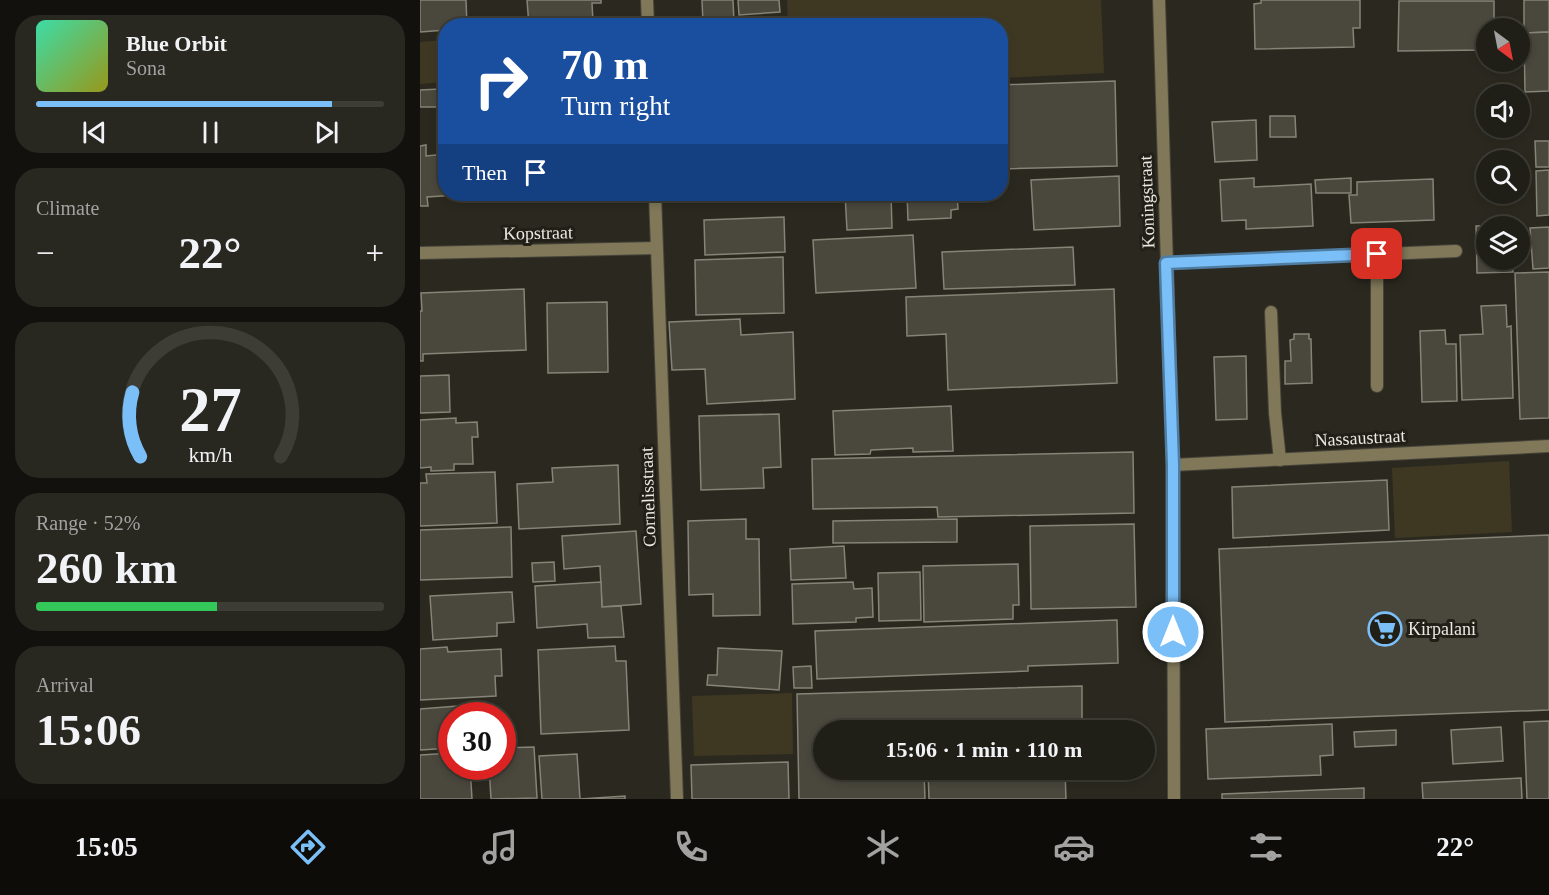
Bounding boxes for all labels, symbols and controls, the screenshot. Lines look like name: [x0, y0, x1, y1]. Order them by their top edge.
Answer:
north arrow: [1476, 18, 1530, 72]
map controls: [1476, 18, 1530, 270]
text: Blue Orbit: [126, 31, 227, 56]
icon: right: [462, 42, 540, 120]
text: 70 m: [561, 42, 649, 88]
text: Sona: [126, 57, 166, 79]
button: sound: [1476, 84, 1530, 138]
text: Turn right: [561, 91, 670, 121]
icon: previous: [78, 116, 111, 149]
icon: pause: [194, 116, 227, 149]
icon: next: [310, 116, 343, 149]
button: search: [1476, 150, 1530, 204]
street label: Koningstraat: [1135, 155, 1159, 249]
icon: arrive: [519, 156, 552, 189]
text: Then: [462, 160, 507, 185]
text: Climate: [36, 197, 99, 219]
button: layers: [1476, 216, 1530, 270]
street label: Kopstraat: [503, 222, 573, 244]
text: 22°: [179, 228, 242, 278]
pin: [1351, 228, 1402, 279]
text: −: [36, 235, 55, 271]
text: +: [365, 235, 384, 271]
icon: arrive: [1360, 237, 1393, 270]
text: 27: [179, 375, 241, 444]
street label: Nassaustraat: [1314, 426, 1406, 450]
text: km/h: [188, 443, 232, 467]
street label: Cornelisstraat: [636, 447, 660, 547]
text: Range · 52%: [36, 512, 140, 534]
text: 260 km: [36, 543, 177, 593]
position arrow: [1141, 600, 1205, 664]
supermarket icon: Kirpalani: [1367, 611, 1403, 647]
place label: Kirpalani: [1408, 619, 1476, 639]
text: Arrival: [36, 674, 94, 696]
speed limit sign: 30: [438, 702, 516, 780]
text: 15:06: [36, 705, 141, 755]
text: 15:06 · 1 min · 110 m: [886, 737, 1082, 762]
icon: directions: [287, 826, 329, 868]
icon: music: [479, 826, 521, 868]
icon: phone: [670, 826, 712, 868]
icon: climate: [862, 826, 904, 868]
icon: car: [1053, 826, 1095, 868]
icon: filters: [1245, 826, 1287, 868]
text: 15:05: [75, 832, 138, 862]
text: 22°: [1436, 832, 1474, 862]

